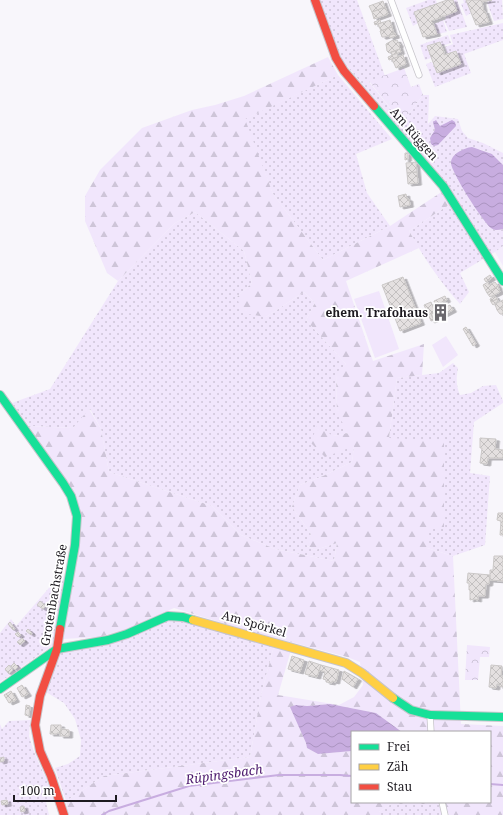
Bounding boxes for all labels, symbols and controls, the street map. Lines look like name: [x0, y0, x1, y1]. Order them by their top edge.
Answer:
street label: Am Rüggen: [386, 103, 442, 164]
building icon: ehem. Trafohaus: [431, 303, 451, 323]
place label: ehem. Trafohaus: [325, 304, 428, 321]
street label: Grotenbachstraße: [36, 543, 71, 647]
street label: Am Spörkel: [220, 606, 289, 641]
legend: [351, 731, 491, 803]
text: Frei: [387, 738, 410, 755]
text: Zäh: [387, 758, 409, 775]
water label: Rüpingsbach: [183, 760, 264, 788]
scale bar: [14, 777, 116, 803]
text: Stau: [387, 778, 413, 795]
text: 100 m: [20, 782, 55, 799]

